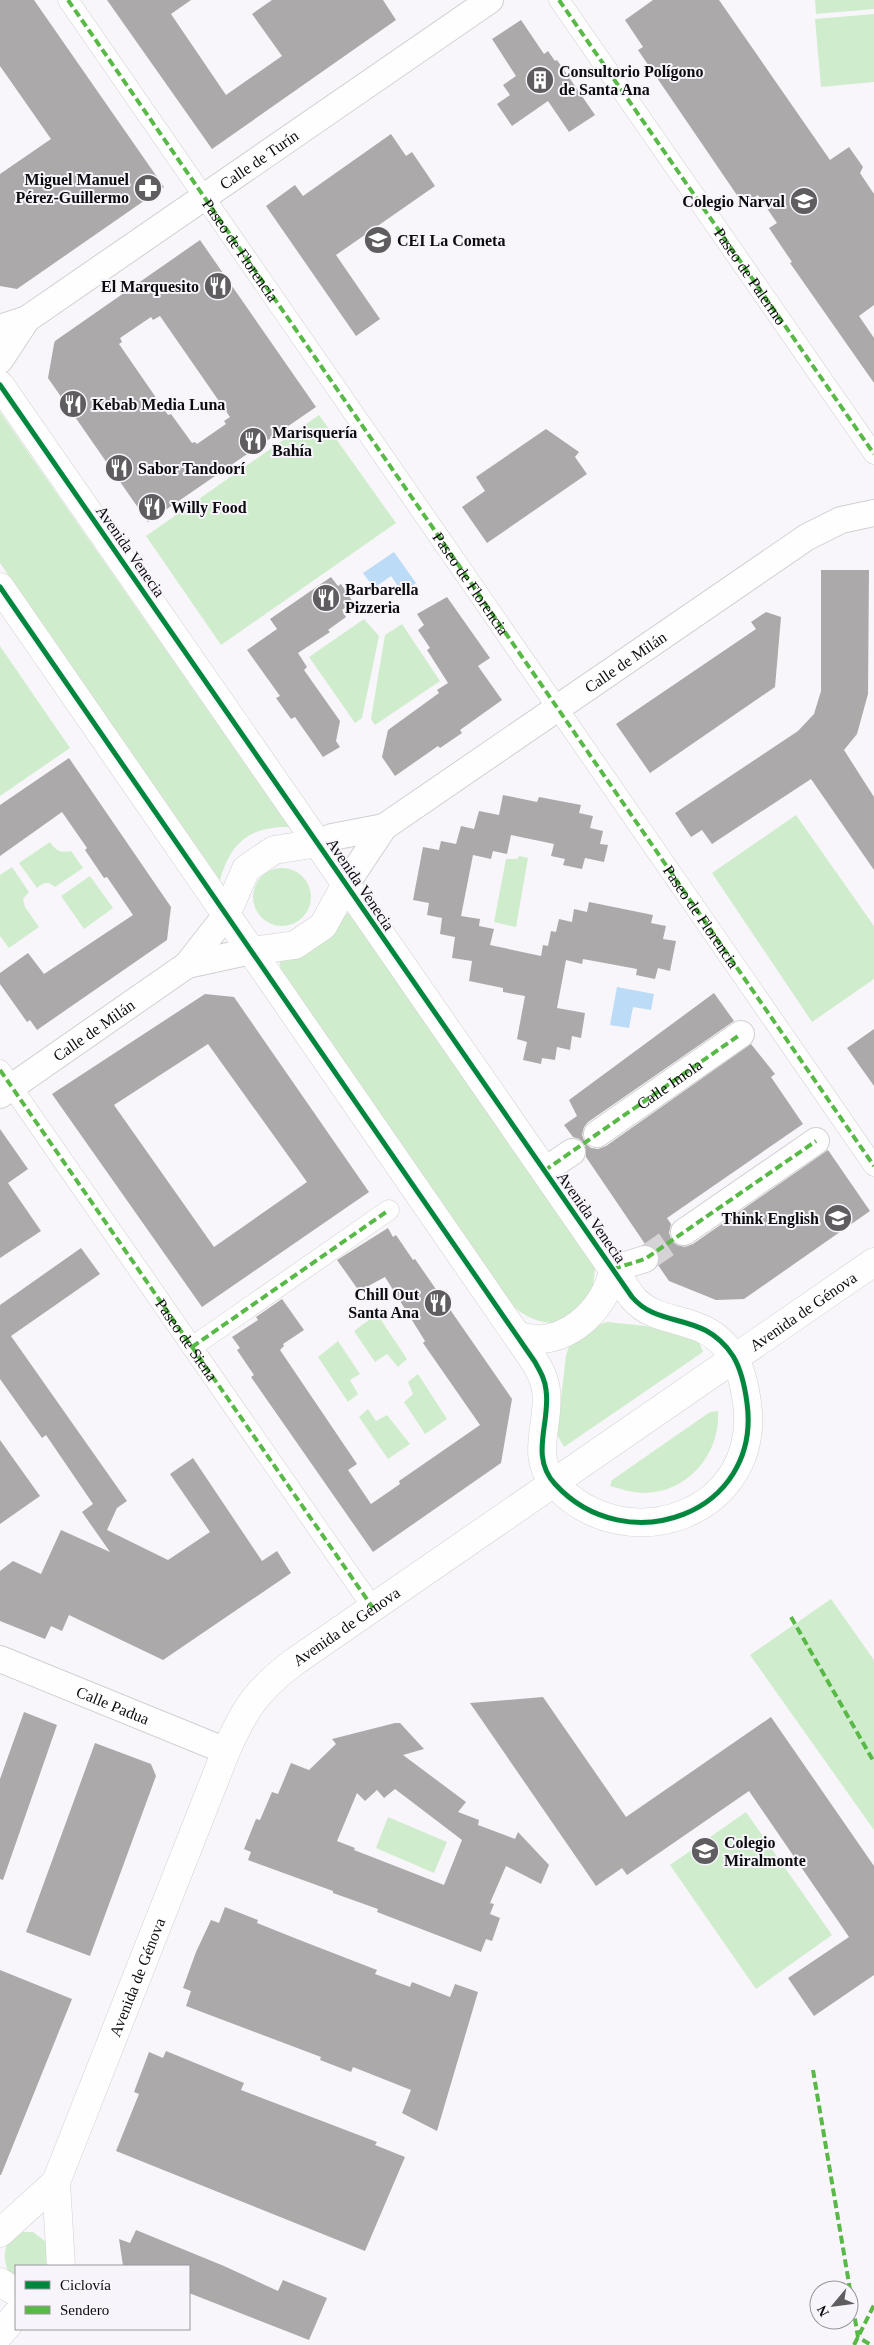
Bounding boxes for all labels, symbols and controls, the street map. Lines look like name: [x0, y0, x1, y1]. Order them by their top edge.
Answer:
place label: Consultorio Polígono de Santa Ana: [559, 63, 703, 98]
building icon: Consultorio Polígono de Santa Ana: [525, 65, 555, 95]
street label: Calle de Turín: [217, 127, 302, 193]
place label: Miguel Manuel Pérez-Guillermo: [16, 171, 130, 206]
pharmacy icon: Miguel Manuel Pérez-Guillermo: [133, 173, 163, 203]
school or university icon: Colegio Narval: [789, 186, 819, 216]
place label: Colegio Narval: [682, 193, 786, 211]
street label: Paseo de Florencia: [199, 196, 282, 305]
school or university icon: CEI La Cometa: [363, 225, 393, 255]
street label: Paseo de Palermo: [711, 225, 790, 328]
place label: CEI La Cometa: [397, 232, 505, 249]
restaurant icon: El Marquesito: [203, 271, 233, 301]
place label: El Marquesito: [101, 278, 199, 296]
restaurant icon: Kebab Media Luna: [58, 389, 88, 419]
place label: Kebab Media Luna: [92, 396, 225, 413]
place label: Marisquería Bahía: [272, 424, 357, 459]
restaurant icon: Marisquería Bahía: [238, 426, 268, 456]
restaurant icon: Sabor Tandoorí: [104, 453, 134, 483]
place label: Sabor Tandoorí: [138, 460, 245, 477]
restaurant icon: Willy Food: [137, 492, 167, 522]
place label: Willy Food: [171, 499, 247, 517]
street label: Avenida Venecia: [93, 502, 168, 600]
street label: Paseo de Florencia: [429, 529, 512, 638]
place label: Barbarella Pizzeria: [345, 581, 418, 616]
restaurant icon: Barbarella Pizzeria: [311, 583, 341, 613]
street label: Calle de Milán: [581, 628, 670, 696]
street label: Avenida Venecia: [324, 835, 398, 934]
street label: Paseo de Florencia: [660, 862, 742, 971]
street label: Calle de Milán: [50, 996, 138, 1064]
street label: Calle Imola: [634, 1056, 705, 1113]
street label: Avenida Venecia: [554, 1168, 629, 1266]
school or university icon: Think English: [823, 1203, 853, 1233]
place label: Think English: [722, 1210, 819, 1228]
street label: Avenida de Génova: [747, 1269, 860, 1354]
place label: Chill Out Santa Ana: [348, 1286, 420, 1321]
restaurant icon: Chill Out Santa Ana: [423, 1288, 453, 1318]
street label: Paseo de Siena: [152, 1296, 221, 1384]
street label: Avenida de Génova: [290, 1584, 403, 1669]
street label: Calle Padua: [74, 1683, 152, 1728]
place label: Colegio Miralmonte: [724, 1834, 806, 1869]
school or university icon: Colegio Miralmonte: [690, 1836, 720, 1866]
street label: Avenida de Génova: [106, 1916, 168, 2039]
legend: [15, 2265, 190, 2330]
text: Ciclovía: [60, 2277, 111, 2293]
north arrow: [809, 2280, 859, 2330]
text: Sendero: [60, 2302, 109, 2318]
text: N: [814, 2303, 832, 2319]

